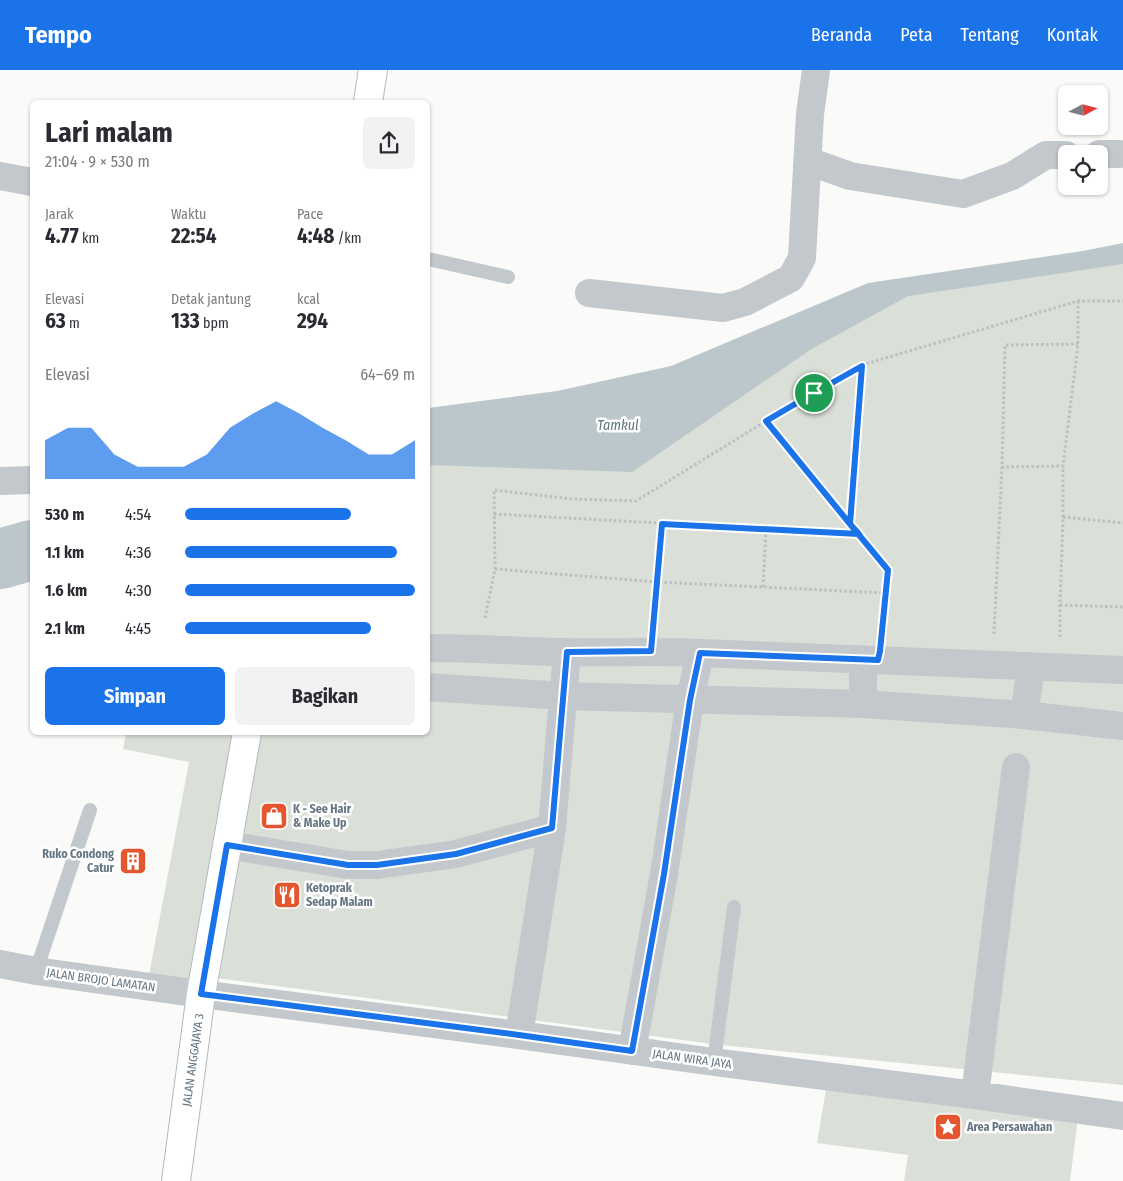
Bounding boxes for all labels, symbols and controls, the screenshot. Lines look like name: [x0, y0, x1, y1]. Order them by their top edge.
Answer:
text: Tempo: [25, 21, 92, 49]
text: Beranda: [811, 24, 872, 46]
text: Peta: [900, 24, 933, 46]
text: Tentang: [961, 24, 1019, 46]
text: Kontak: [1047, 24, 1098, 46]
north arrow: [1058, 85, 1108, 135]
map controls: [1058, 85, 1108, 195]
text: Lari malam: [45, 116, 173, 149]
button: share: [363, 117, 415, 169]
button: locate: [1058, 145, 1108, 195]
text: 21:04 · 9 × 530 m: [45, 152, 150, 171]
text: Jarak: [45, 206, 74, 223]
text: Waktu: [171, 206, 206, 223]
text: Pace: [297, 206, 323, 223]
text: 4.77: [45, 223, 79, 249]
text: 22:54: [171, 223, 217, 249]
text: 4:48: [297, 223, 334, 249]
text: km: [79, 230, 99, 247]
text: /km: [334, 230, 362, 247]
text: Elevasi: [45, 291, 84, 308]
text: Detak jantung: [171, 291, 251, 308]
text: kcal: [297, 291, 320, 308]
text: 63: [45, 308, 66, 334]
text: 133: [171, 308, 200, 334]
text: 294: [297, 308, 328, 334]
text: m: [66, 315, 80, 332]
text: bpm: [200, 315, 229, 332]
text: Elevasi: [45, 365, 90, 384]
text: 64–69 m: [360, 365, 415, 384]
pin: [793, 372, 835, 414]
icon: arrive: [800, 379, 828, 407]
water label: Tamkul: [597, 417, 639, 434]
text: 530 m: [45, 505, 85, 524]
text: 4:54: [125, 505, 151, 524]
text: 1.1 km: [45, 543, 84, 562]
text: 4:36: [125, 543, 151, 562]
text: 1.6 km: [45, 581, 87, 600]
text: 4:30: [125, 581, 152, 600]
text: 2.1 km: [45, 619, 85, 638]
text: 4:45: [125, 619, 151, 638]
button: Simpan: [45, 667, 225, 725]
button: Bagikan: [235, 667, 415, 725]
shop icon: K - See Hair & Make Up: [259, 801, 289, 831]
place label: K - See Hair & Make Up: [293, 802, 352, 830]
building icon: Ruko Condong Catur: [118, 846, 148, 876]
place label: Ruko Condong Catur: [42, 847, 115, 875]
restaurant icon: Ketoprak Sedap Malam: [272, 880, 302, 910]
place label: Ketoprak Sedap Malam: [306, 881, 373, 909]
street label: JALAN BROJO LAMATAN: [46, 965, 156, 995]
street label: JALAN ANGGAJAYA 3: [180, 1013, 206, 1107]
street label: JALAN WIRA JAYA: [652, 1047, 733, 1072]
place icon: Area Persawahan: [933, 1112, 963, 1142]
place label: Area Persawahan: [966, 1120, 1052, 1134]

